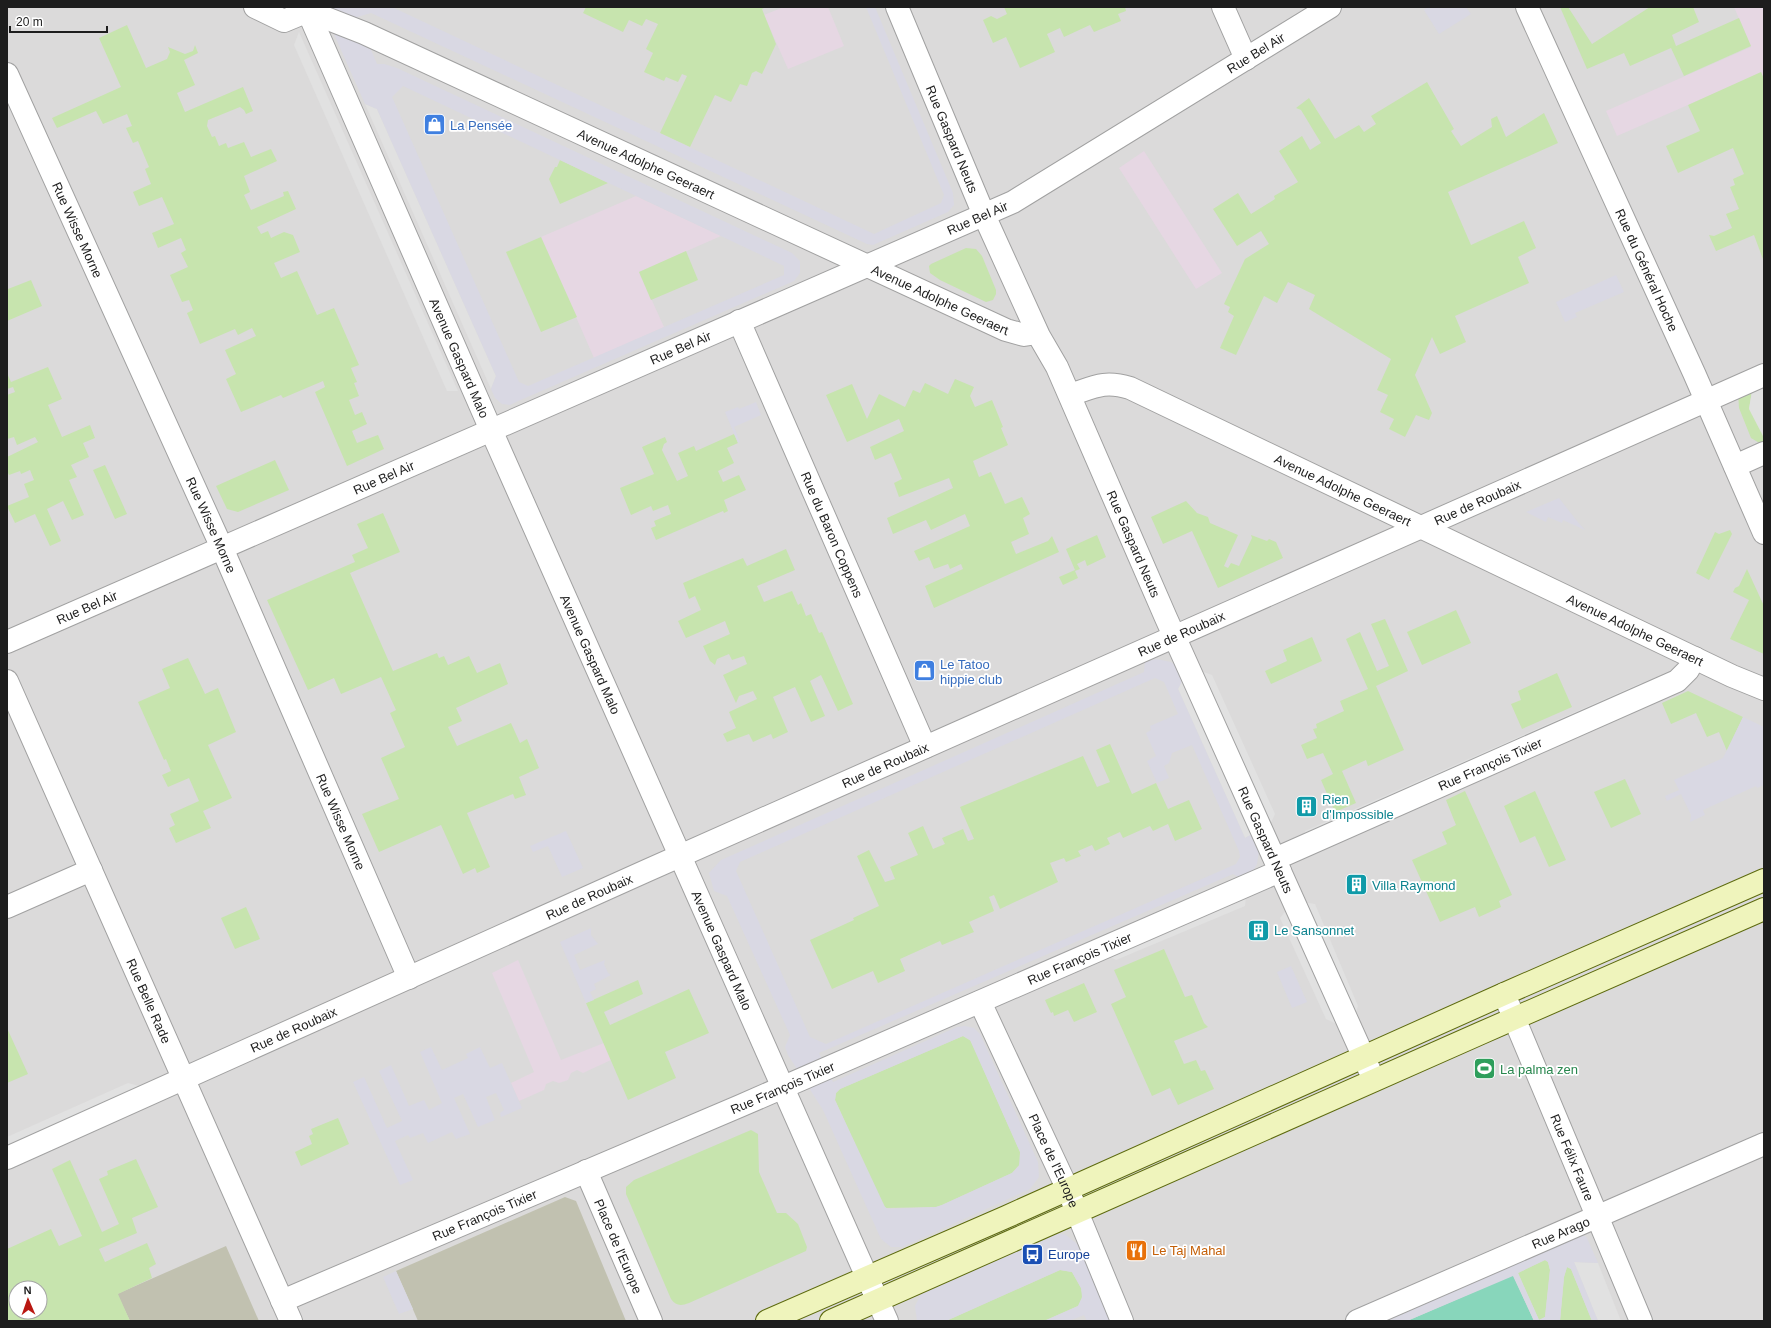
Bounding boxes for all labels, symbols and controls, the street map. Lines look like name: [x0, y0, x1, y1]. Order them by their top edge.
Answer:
scale bar: [10, 8, 107, 34]
text: 20 m: [16, 15, 43, 29]
street label: Rue Bel Air: [1224, 29, 1288, 77]
street label: Rue Gaspard Neuts: [923, 83, 981, 196]
shop icon: La Pensée: [421, 112, 447, 138]
place label: La Pensée: [450, 118, 512, 133]
street label: Avenue Adolphe Geeraert: [575, 126, 717, 202]
street label: Rue Wisse Morne: [49, 180, 105, 280]
street label: Rue Bel Air: [945, 198, 1011, 238]
street label: Rue du Général Hoche: [1612, 206, 1681, 334]
street label: Avenue Adolphe Geeraert: [869, 262, 1010, 338]
street label: Avenue Gaspard Malo: [426, 296, 492, 420]
street label: Rue Bel Air: [648, 328, 714, 368]
street label: Avenue Adolphe Geeraert: [1272, 451, 1414, 530]
street label: Rue Bel Air: [351, 458, 417, 498]
street label: Rue du Baron Coppens: [798, 469, 866, 601]
street label: Rue Wisse Morne: [183, 475, 239, 575]
street label: Rue de Roubaix: [1432, 477, 1524, 528]
street label: Rue Gaspard Neuts: [1104, 488, 1163, 600]
street label: Rue Bel Air: [54, 587, 120, 628]
street label: Avenue Adolphe Geeraert: [1564, 591, 1706, 669]
street label: Avenue Gaspard Malo: [557, 592, 623, 717]
street label: Rue de Roubaix: [1136, 608, 1228, 660]
place label: Le Tatoo hippie club: [940, 657, 1002, 687]
shop icon: Le Tatoo hippie club: [912, 658, 938, 684]
street label: Rue François Tixier: [1436, 734, 1545, 794]
street label: Rue de Roubaix: [840, 739, 931, 791]
street label: Rue Wisse Morne: [313, 772, 368, 872]
street label: Rue Gaspard Neuts: [1235, 784, 1296, 896]
place label: Rien d'Impossible: [1322, 792, 1394, 822]
building icon: Rien d'Impossible: [1294, 793, 1320, 819]
street label: Rue de Roubaix: [544, 871, 635, 923]
building icon: Villa Raymond: [1343, 872, 1369, 898]
place label: Villa Raymond: [1372, 878, 1456, 893]
street label: Avenue Gaspard Malo: [688, 888, 755, 1013]
building icon: Le Sansonnet: [1246, 917, 1272, 943]
place label: Le Sansonnet: [1274, 923, 1355, 938]
street label: Rue François Tixier: [1025, 929, 1135, 988]
street label: Rue Belle Rade: [123, 956, 174, 1046]
street label: Rue de Roubaix: [248, 1004, 340, 1056]
sports icon: La palma zen: [1471, 1056, 1497, 1082]
street label: Rue François Tixier: [728, 1059, 838, 1117]
place label: La palma zen: [1500, 1062, 1578, 1077]
street label: Place de l'Europe: [1025, 1112, 1081, 1210]
street label: Rue Félix Faure: [1547, 1112, 1597, 1203]
street label: Rue François Tixier: [430, 1186, 540, 1244]
street label: Place de l'Europe: [591, 1197, 645, 1296]
street label: Rue Arago: [1530, 1214, 1592, 1252]
restaurant icon: Le Taj Mahal: [1123, 1237, 1149, 1263]
bus stop icon: Europe: [1020, 1241, 1046, 1267]
place label: Le Taj Mahal: [1152, 1243, 1226, 1258]
place label: Europe: [1048, 1247, 1090, 1262]
north arrow: [8, 1280, 48, 1320]
text: N: [23, 1284, 32, 1296]

